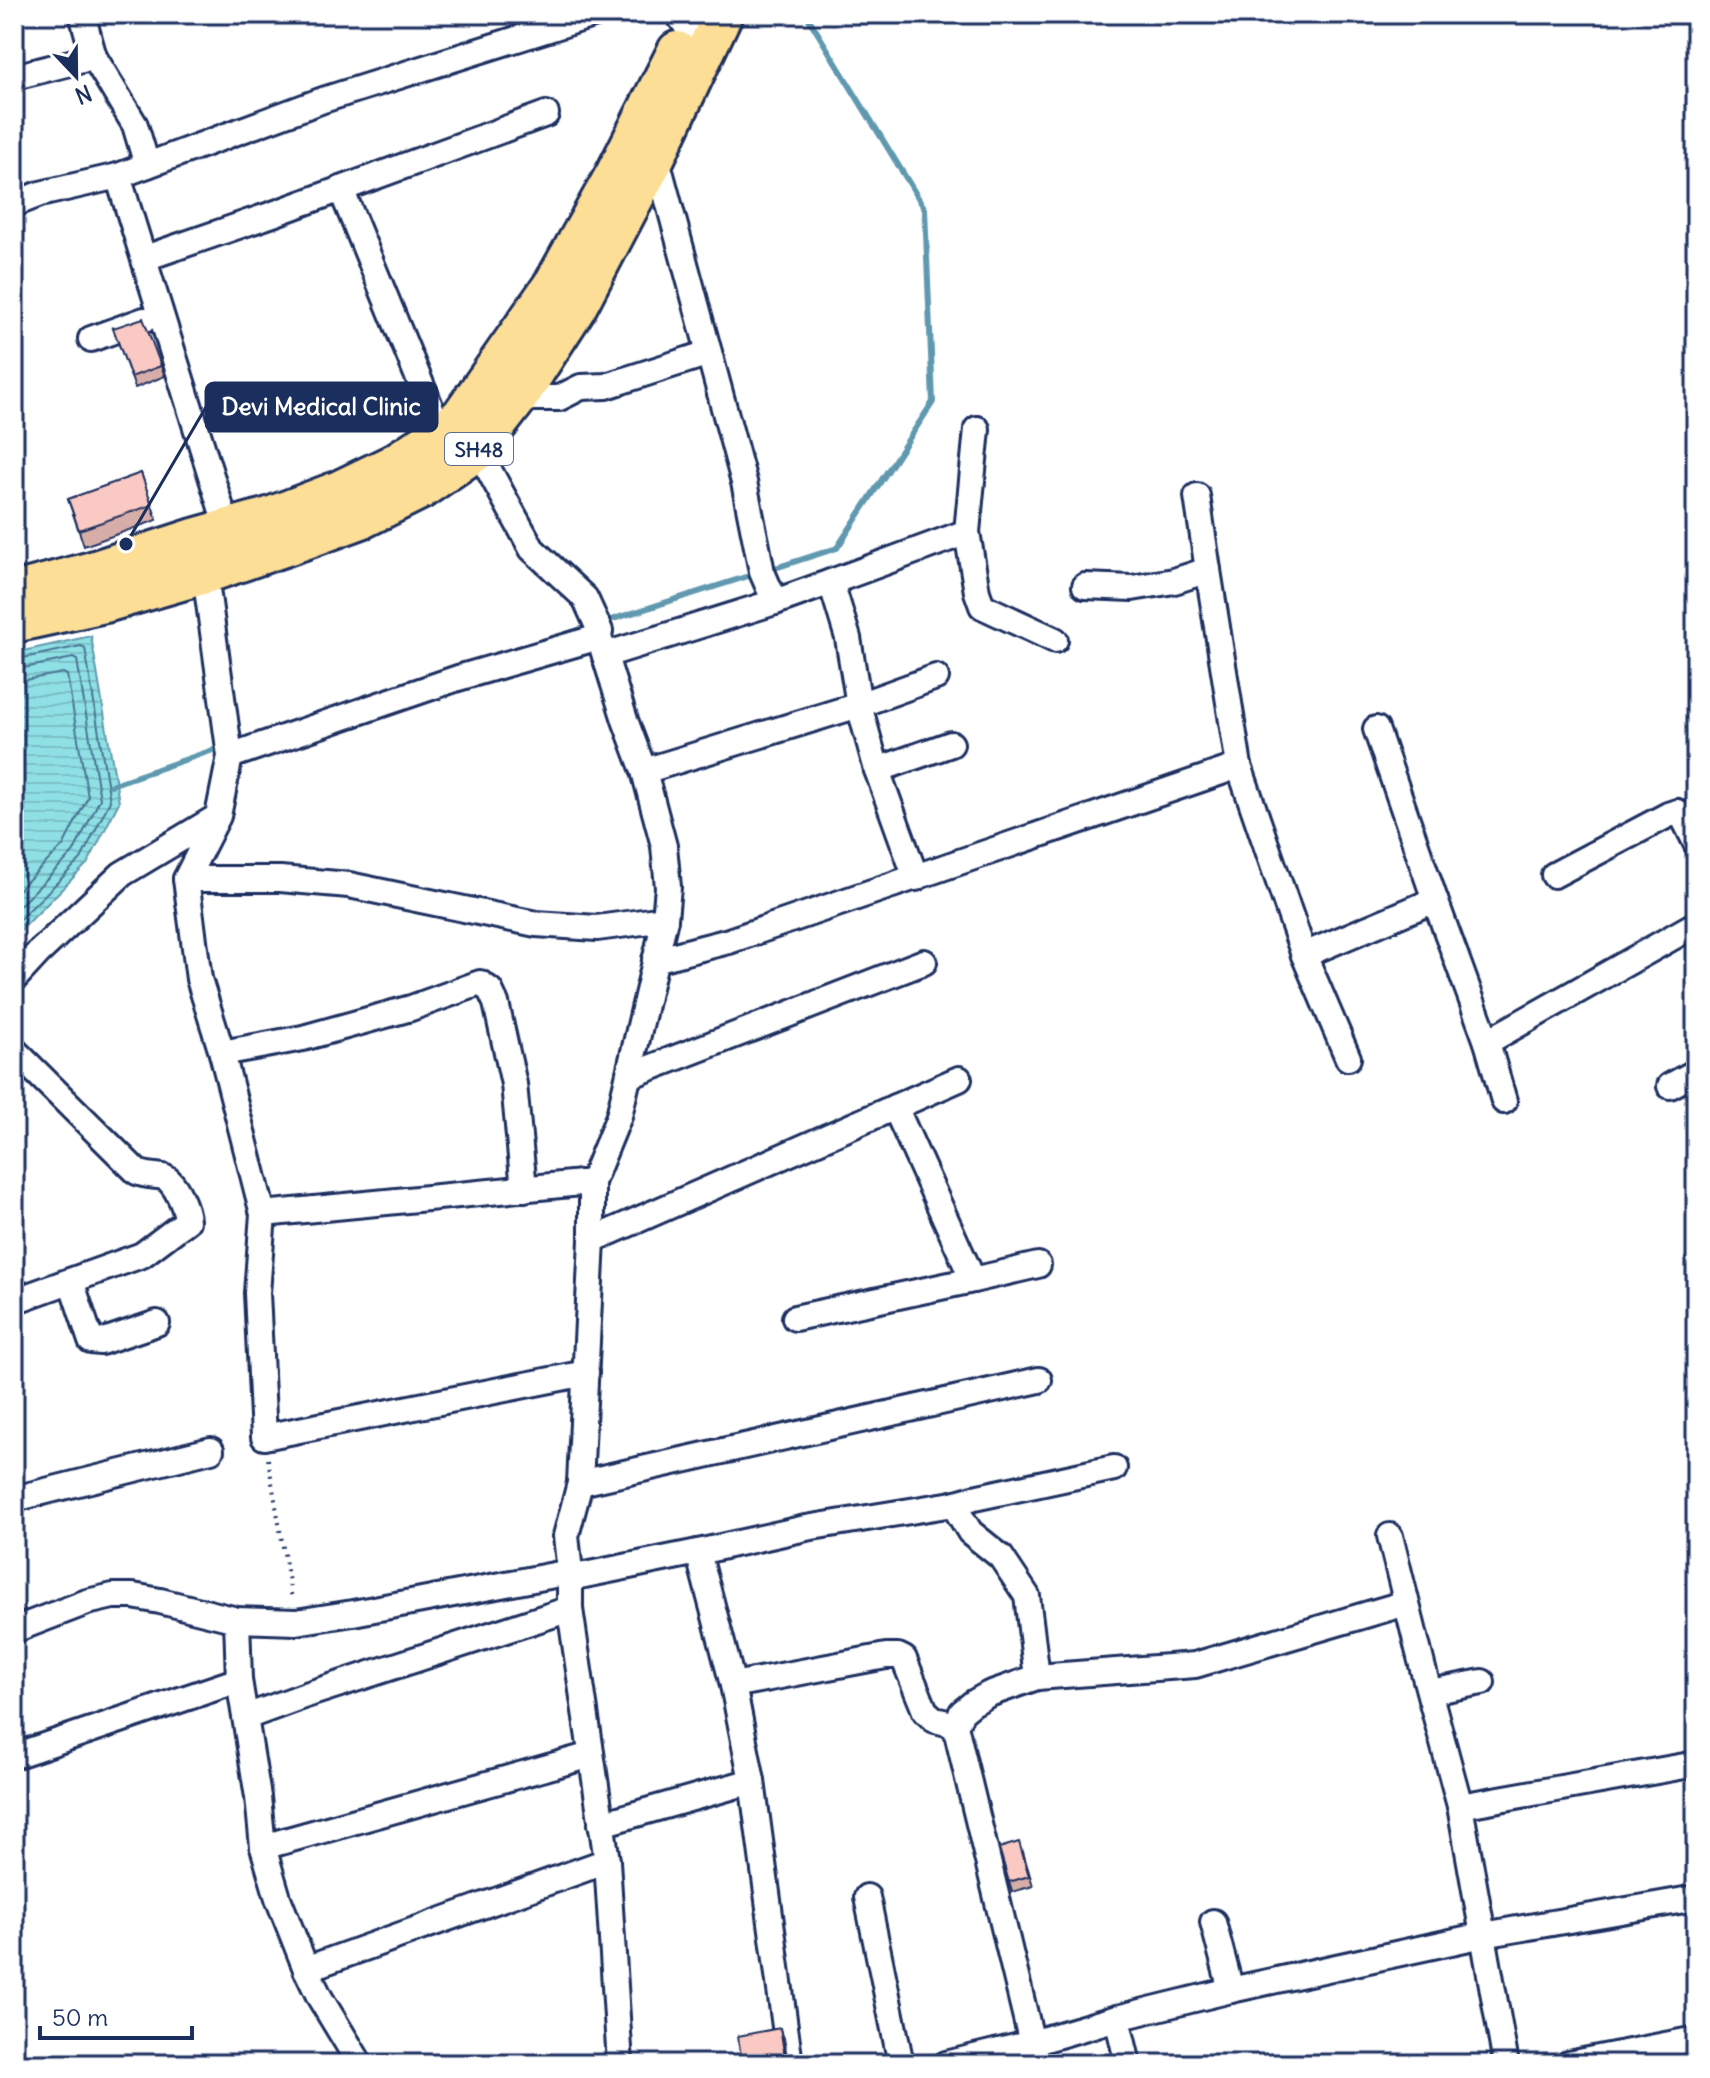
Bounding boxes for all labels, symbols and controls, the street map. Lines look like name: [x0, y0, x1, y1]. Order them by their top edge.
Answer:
north arrow: [36, 36, 116, 116]
text: N: [71, 79, 96, 110]
callout: Devi Medical Clinic: [206, 383, 437, 431]
text: Devi Medical Clinic: [221, 391, 421, 421]
road number: SH48: [445, 433, 513, 465]
scale bar: [40, 1990, 192, 2040]
text: 50 m: [52, 2002, 108, 2032]

